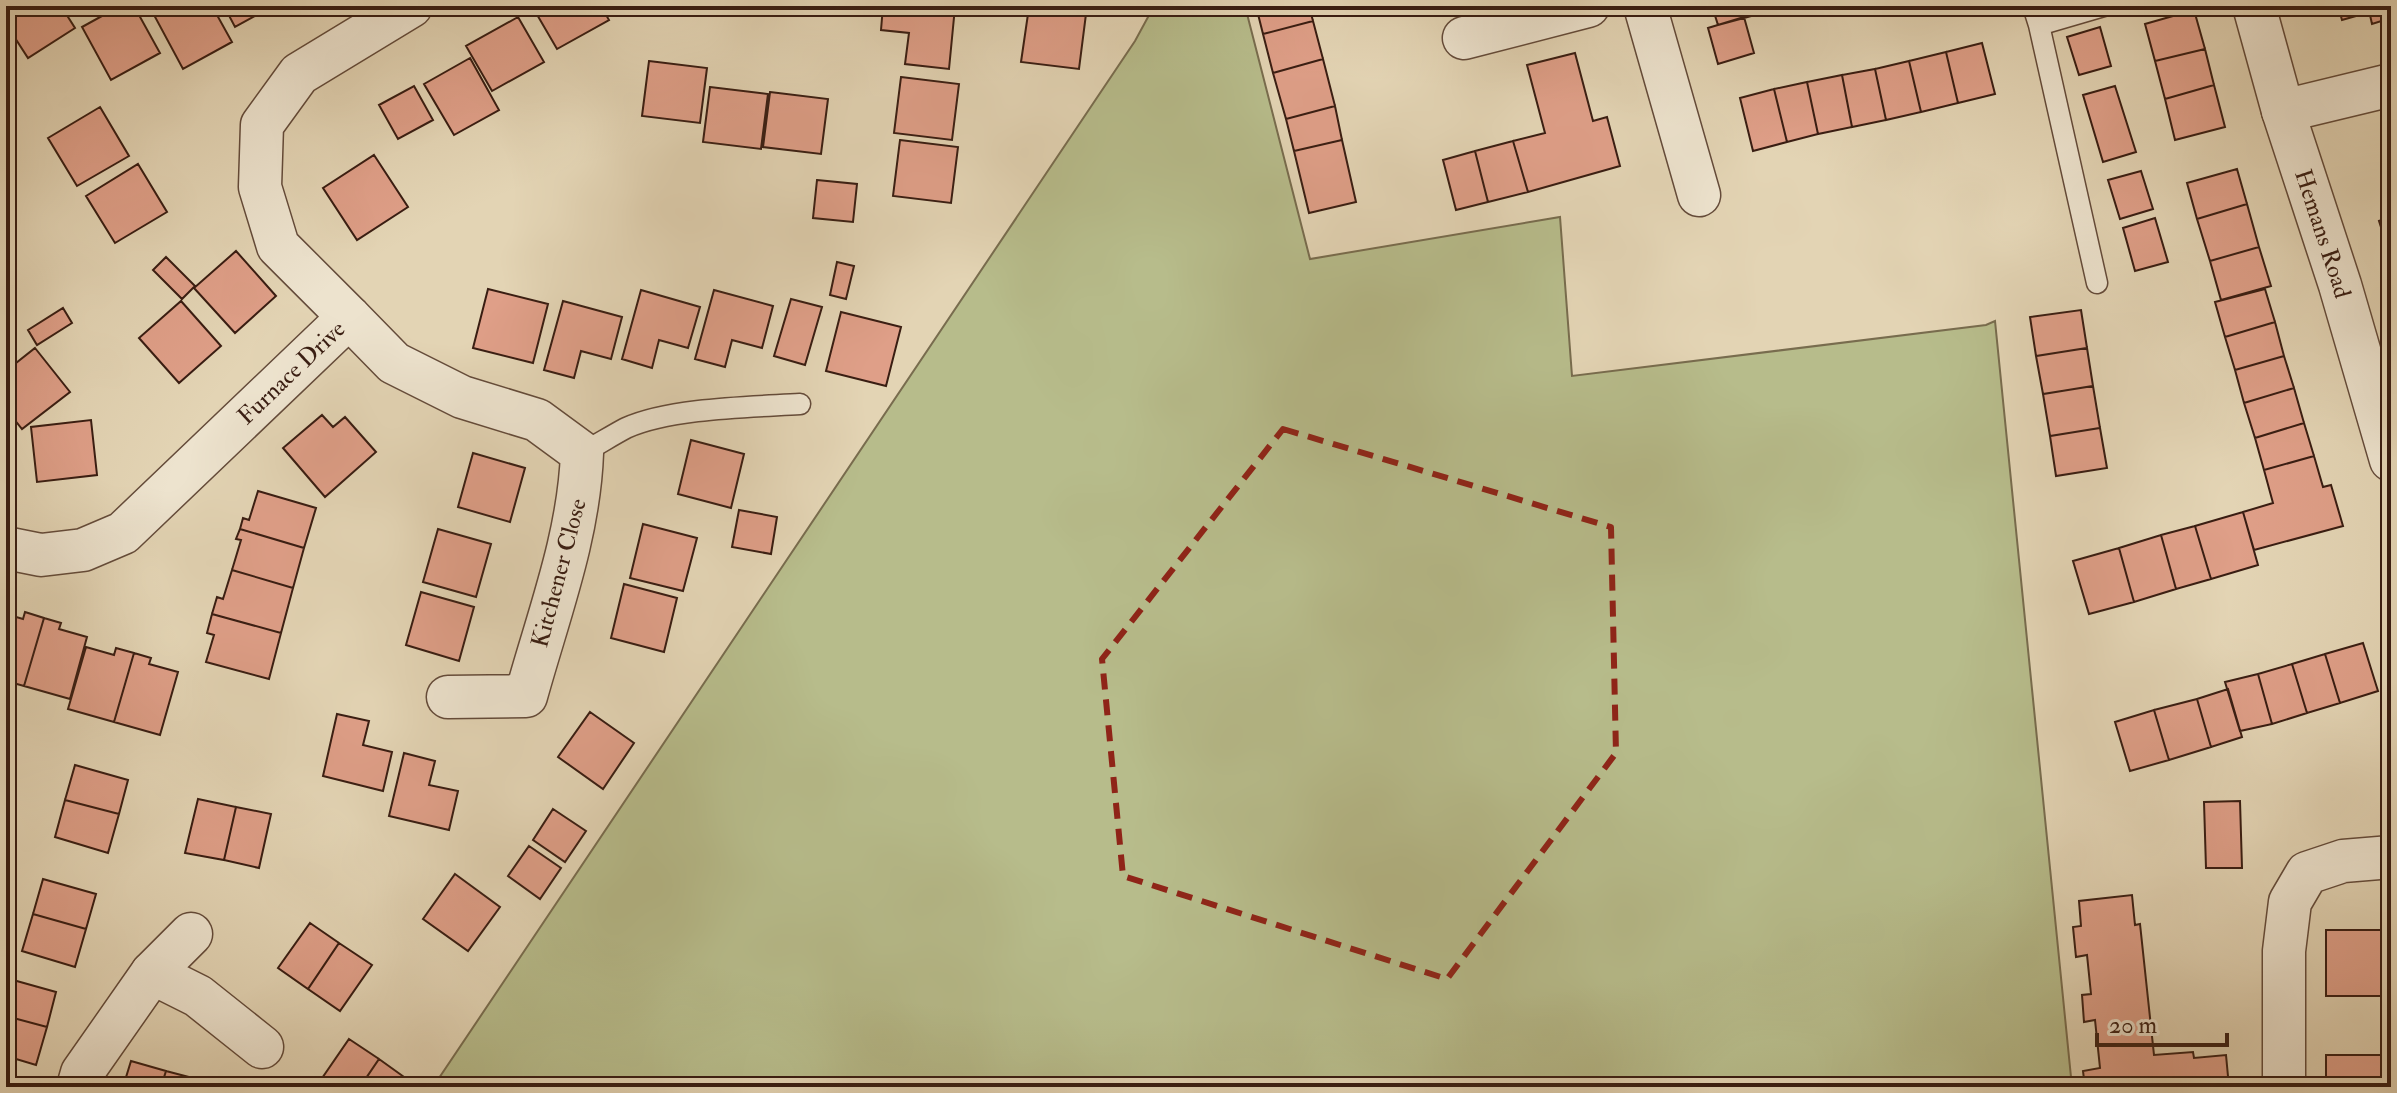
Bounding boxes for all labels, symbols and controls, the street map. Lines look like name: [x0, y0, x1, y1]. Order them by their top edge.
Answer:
street label: Hemans Road: [2288, 165, 2359, 302]
street label: Furnace Drive: [231, 313, 352, 431]
street label: Kitchener Close: [524, 495, 594, 651]
scale bar: [2097, 997, 2227, 1047]
text: 20 m: [2109, 1010, 2158, 1041]

